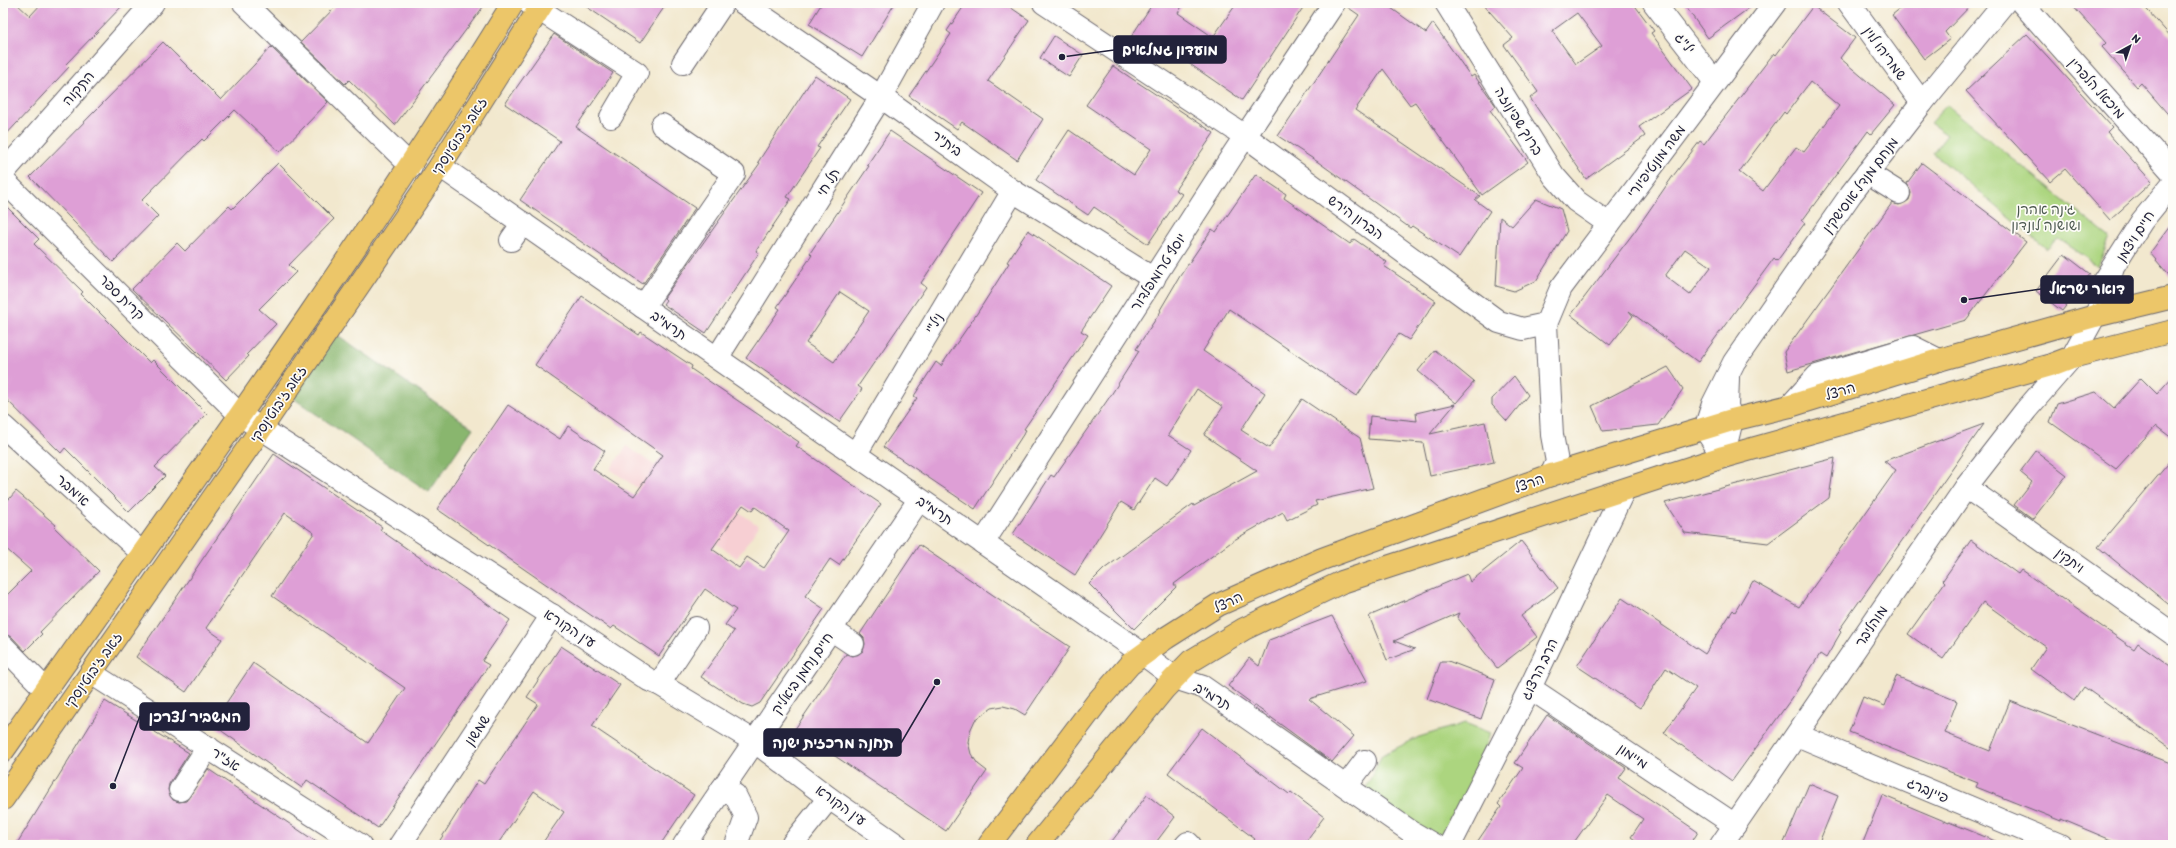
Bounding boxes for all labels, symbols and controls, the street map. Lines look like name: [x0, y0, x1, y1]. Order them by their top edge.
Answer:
street label: שמריהו לוין: [1859, 23, 1910, 83]
north arrow: [2110, 26, 2150, 66]
street label: יל"ג: [1671, 29, 1698, 57]
text: N: [2129, 31, 2143, 46]
callout: מועדון גמלאים: [1114, 36, 1226, 63]
text: מועדון גמלאים: [1122, 41, 1218, 60]
street label: מיכאל הלפרין: [2065, 54, 2129, 122]
street label: התקוה: [59, 68, 98, 109]
street label: ברוך שפינוזה: [1491, 84, 1546, 159]
street label: זאב ז'בוטינסקי: [428, 94, 491, 178]
street label: משה מונטיפיורי: [1624, 122, 1689, 201]
street label: בית"ר: [928, 127, 965, 160]
street label: מנחם מנדל אוסישקין: [1819, 134, 1902, 236]
street label: תל חי: [813, 165, 844, 200]
street label: הברון הירש: [1324, 191, 1387, 243]
park label: גינה אהרן ושושנה לונדון: [2011, 201, 2081, 234]
street label: חיים ויצמן: [2113, 208, 2158, 265]
street label: יוסף טרומפלדור: [1127, 230, 1190, 315]
street label: קרית ספר: [95, 271, 148, 324]
callout: דואר ישראל: [2041, 276, 2133, 303]
text: דואר ישראל: [2049, 280, 2125, 298]
street label: תרמ"ב: [647, 307, 690, 344]
street label: ניל"י: [922, 310, 947, 337]
street label: זאב ז'בוטינסקי: [246, 363, 310, 446]
street label: הרצל: [1823, 379, 1857, 404]
street label: הרצל: [1512, 470, 1547, 497]
street label: אימבר: [52, 471, 93, 510]
street label: תרמ"ב: [913, 492, 956, 529]
street label: ויתקין: [2052, 544, 2088, 577]
street label: הרצל: [1211, 588, 1246, 617]
street label: מוהליבר: [1851, 602, 1891, 650]
street label: עין הקורא: [541, 605, 599, 651]
street label: זאב ז'בוטינסקי: [61, 629, 126, 712]
street label: חיים נחמן ביאליק: [768, 629, 837, 718]
street label: הרב הרצוג: [1517, 636, 1562, 703]
street label: תרמ"ב: [1191, 679, 1234, 714]
callout: המשביר לצרכן: [140, 703, 249, 730]
text: המשביר לצרכן: [149, 708, 241, 727]
street label: שמשון: [461, 712, 494, 749]
callout: תחנה מרכזית ישנה: [764, 729, 901, 756]
text: תחנה מרכזית ישנה: [773, 734, 893, 752]
street label: מיימון: [1614, 740, 1651, 773]
street label: אז"ר: [208, 744, 244, 775]
street label: פיינברג: [1904, 774, 1951, 807]
street label: עין הקורא: [812, 781, 869, 829]

